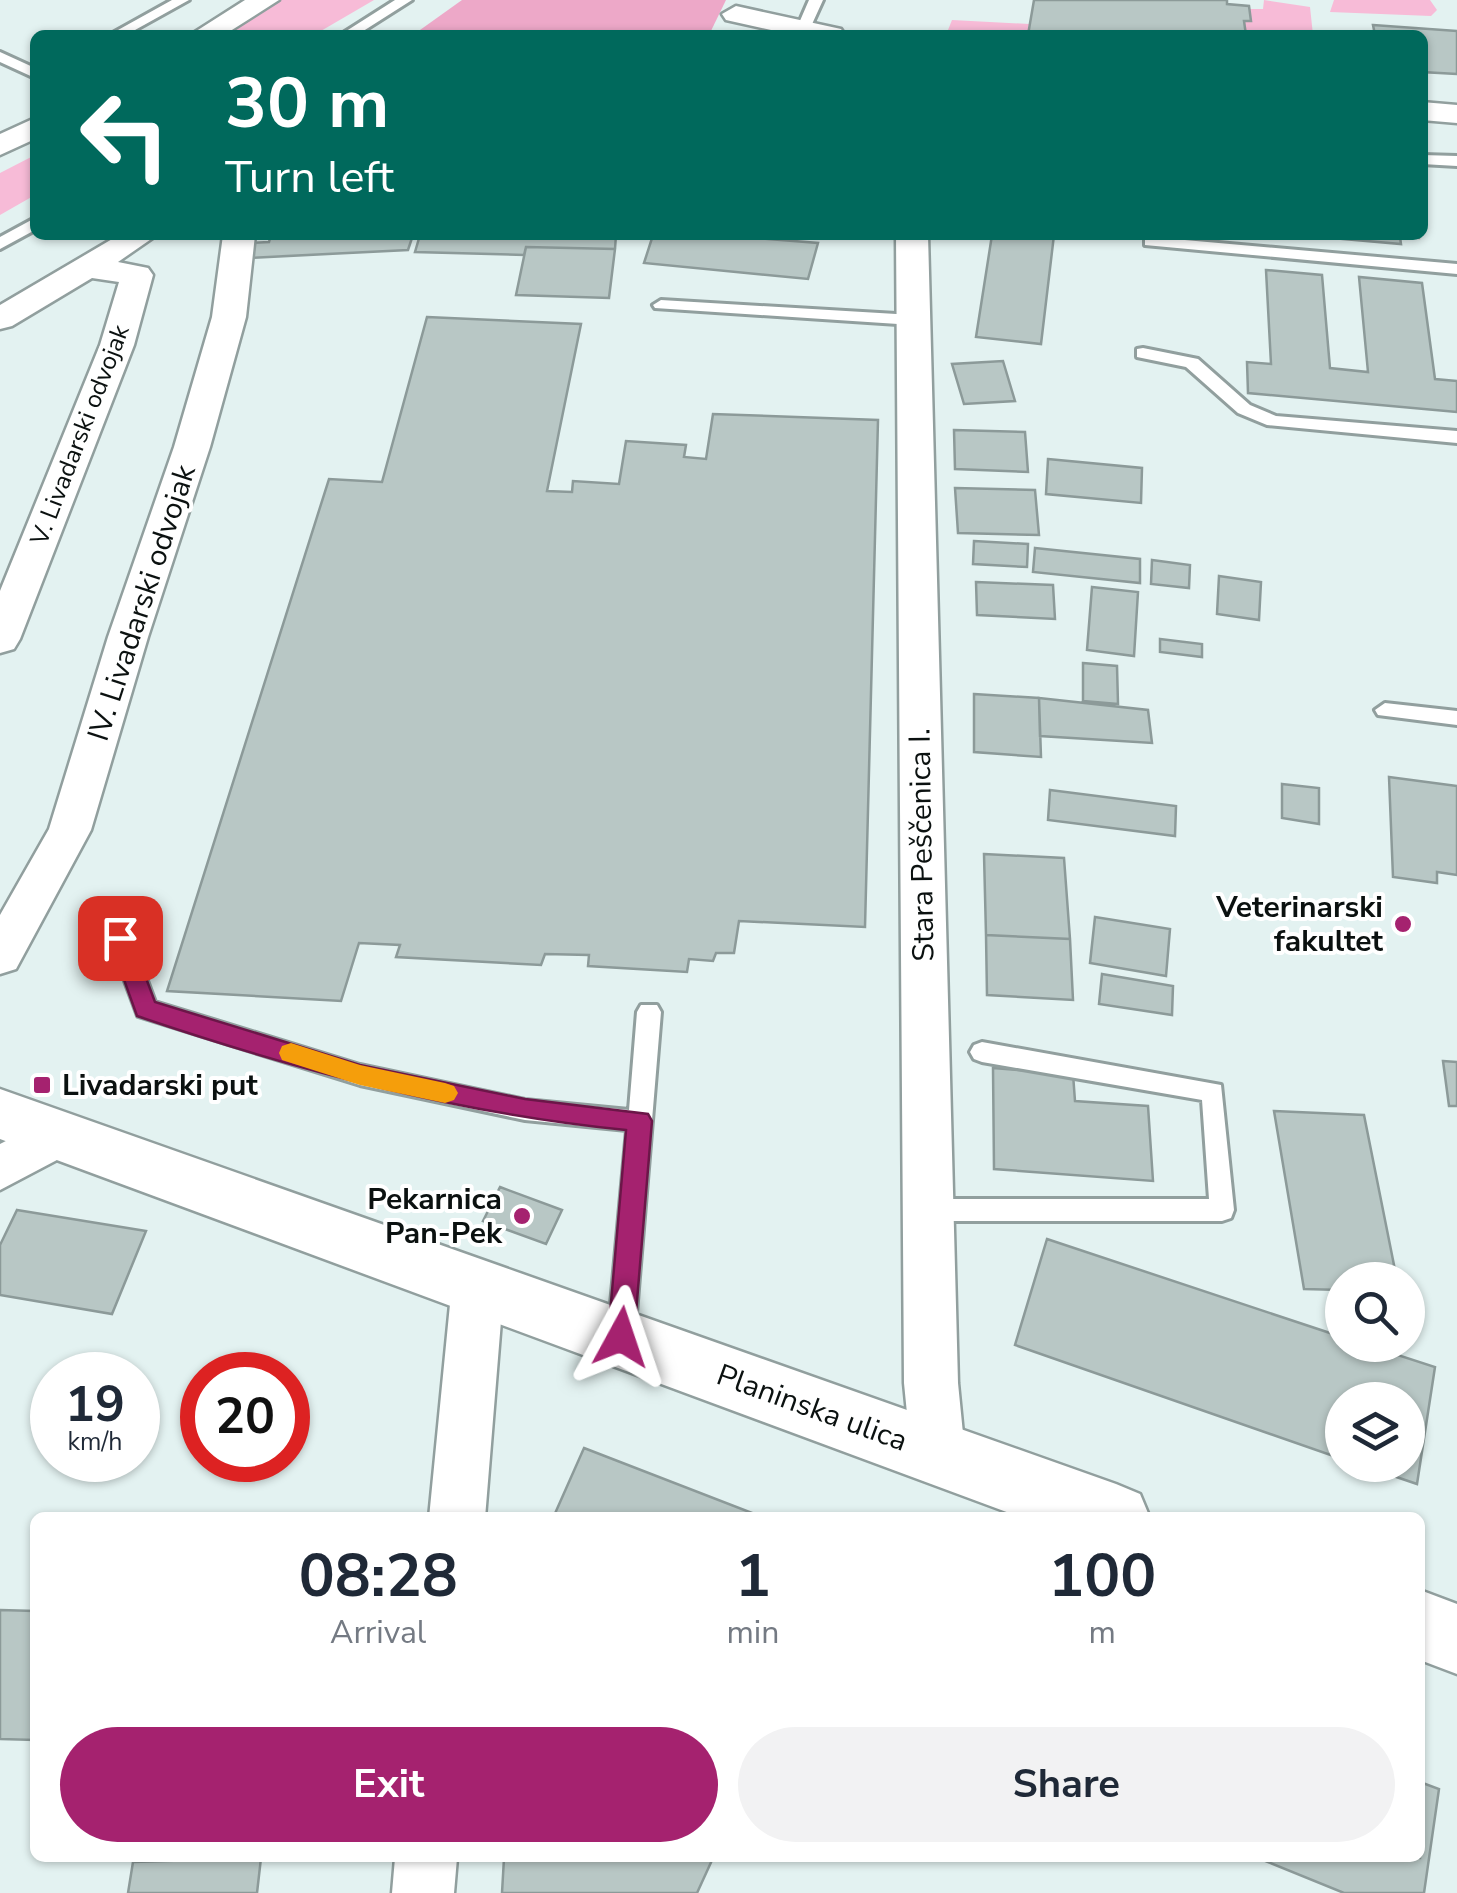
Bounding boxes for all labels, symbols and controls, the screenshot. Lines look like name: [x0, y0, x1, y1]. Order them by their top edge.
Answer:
text: 30 m: [225, 56, 389, 152]
icon: left: [60, 70, 190, 200]
text: Turn left: [225, 147, 394, 208]
street label: V. Livadarski odvojak: [22, 319, 138, 551]
street label: IV. Livadarski odvojak: [78, 459, 206, 746]
street label: Stara Peščenica I.: [899, 728, 945, 962]
place label: Veterinarski fakultet: [1215, 887, 1383, 962]
pin: [78, 896, 163, 981]
icon: arrive: [93, 911, 148, 966]
marker: Veterinarski fakultet: [1392, 913, 1414, 935]
place label: Livadarski put: [62, 1065, 258, 1106]
marker: Livadarski put: [31, 1074, 53, 1096]
place label: Pekarnica Pan-Pek: [367, 1179, 503, 1254]
marker: Pekarnica Pan-Pek: [511, 1205, 533, 1227]
map controls: [1325, 1262, 1425, 1482]
button: search: [1325, 1262, 1425, 1362]
position arrow: [569, 1285, 673, 1389]
speed limit sign: 20: [180, 1352, 310, 1482]
street label: Planinska ulica: [711, 1355, 913, 1461]
text: 19: [65, 1370, 125, 1439]
button: layers: [1325, 1382, 1425, 1482]
text: km/h: [67, 1425, 123, 1459]
text: 08:28: [299, 1535, 458, 1617]
text: 1: [735, 1535, 771, 1617]
text: 100: [1048, 1535, 1156, 1617]
text: Arrival: [330, 1611, 426, 1654]
text: min: [726, 1611, 779, 1654]
text: m: [1088, 1611, 1116, 1654]
button: Exit: [60, 1727, 718, 1842]
button: Share: [738, 1727, 1395, 1842]

